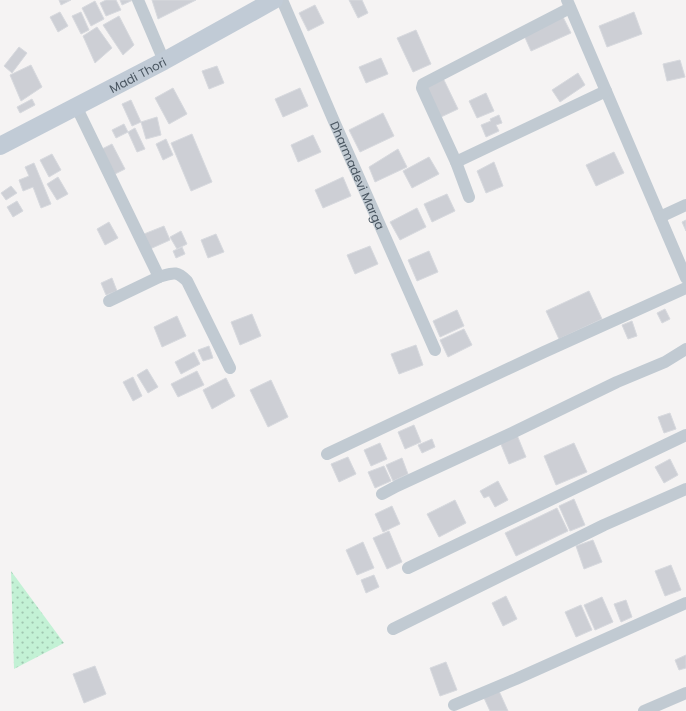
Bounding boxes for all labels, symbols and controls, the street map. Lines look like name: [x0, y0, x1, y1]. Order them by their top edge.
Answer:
street label: Madi Thori: [106, 53, 169, 97]
street label: Dharmadevi Marga: [326, 118, 389, 232]

